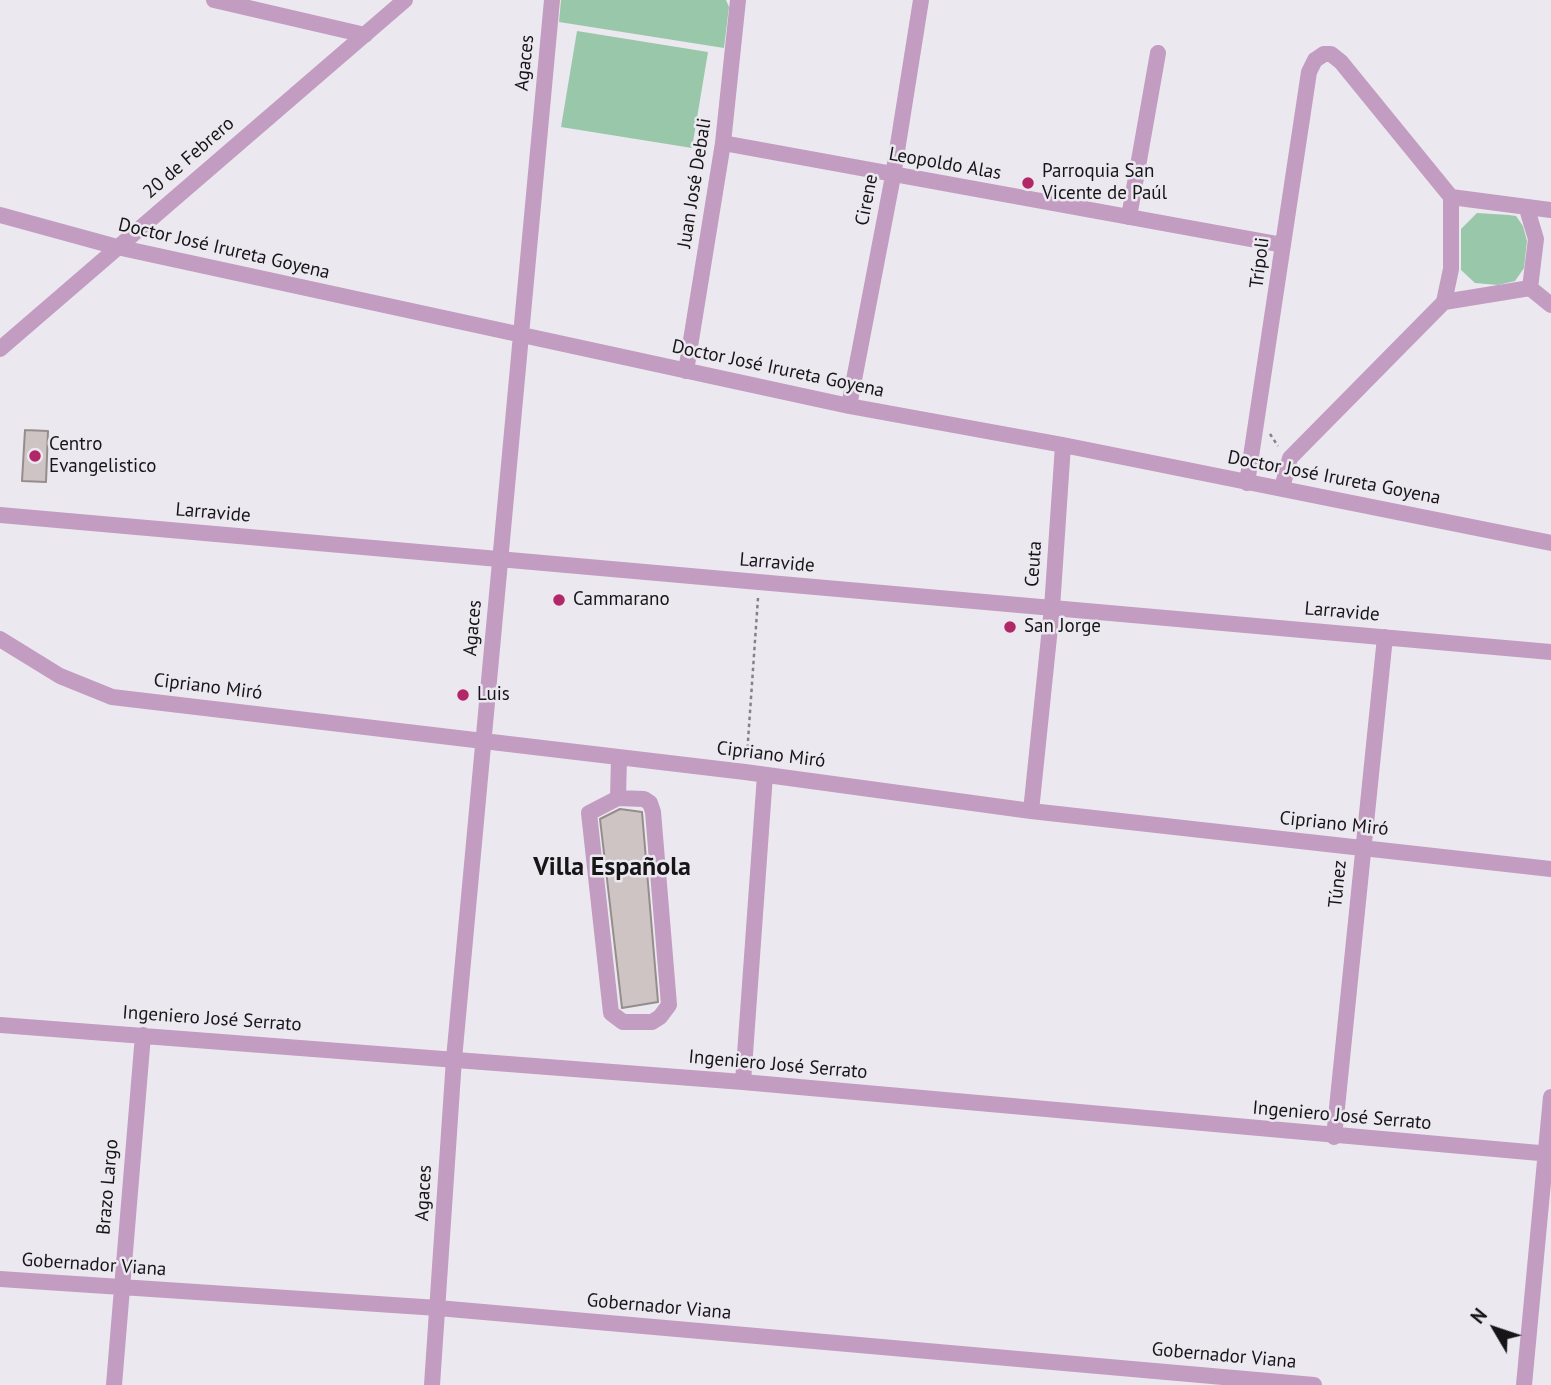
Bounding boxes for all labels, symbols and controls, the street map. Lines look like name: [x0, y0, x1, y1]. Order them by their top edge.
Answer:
street label: Agaces: [511, 34, 539, 92]
street label: 20 de Febrero: [139, 112, 239, 204]
street label: Juan José Debali: [673, 116, 717, 250]
street label: Leopoldo Alas: [887, 143, 1003, 185]
place label: Parroquia San Vicente de Paúl: [1042, 161, 1167, 205]
street label: Cirene: [851, 172, 883, 228]
marker: Parroquia San Vicente de Paúl: [1020, 175, 1036, 191]
street label: Doctor José Irureta Goyena: [116, 214, 332, 284]
street label: Trípoli: [1246, 236, 1274, 290]
street label: Doctor José Irureta Goyena: [670, 335, 886, 403]
place label: Centro Evangelistico: [49, 434, 157, 478]
street label: Doctor José Irureta Goyena: [1226, 446, 1442, 510]
marker: Centro Evangelistico: [27, 448, 43, 464]
street label: Larravide: [174, 498, 252, 528]
street label: Ceuta: [1021, 540, 1047, 588]
street label: Larravide: [738, 548, 816, 578]
place label: Cammarano: [573, 589, 670, 611]
marker: Cammarano: [551, 592, 567, 608]
street label: Larravide: [1303, 597, 1381, 627]
street label: Agaces: [459, 599, 487, 657]
place label: San Jorge: [1024, 616, 1101, 638]
marker: San Jorge: [1002, 619, 1018, 635]
street label: Cipriano Miró: [152, 669, 264, 705]
place label: Luis: [477, 684, 510, 706]
marker: Luis: [455, 687, 471, 703]
street label: Cipriano Miró: [715, 737, 827, 773]
street label: Cipriano Miró: [1278, 807, 1390, 841]
district label: Villa Española: [533, 852, 691, 884]
street label: Túnez: [1324, 859, 1352, 909]
street label: Ingeniero José Serrato: [122, 1001, 302, 1037]
street label: Ingeniero José Serrato: [688, 1046, 868, 1084]
street label: Ingeniero José Serrato: [1252, 1097, 1432, 1135]
street label: Brazo Largo: [92, 1138, 124, 1236]
street label: Agaces: [411, 1164, 437, 1222]
street label: Gobernador Viana: [21, 1249, 167, 1281]
street label: Gobernador Viana: [586, 1289, 732, 1325]
north arrow: [1460, 1294, 1530, 1364]
text: N: [1465, 1303, 1492, 1328]
street label: Gobernador Viana: [1151, 1338, 1297, 1374]

